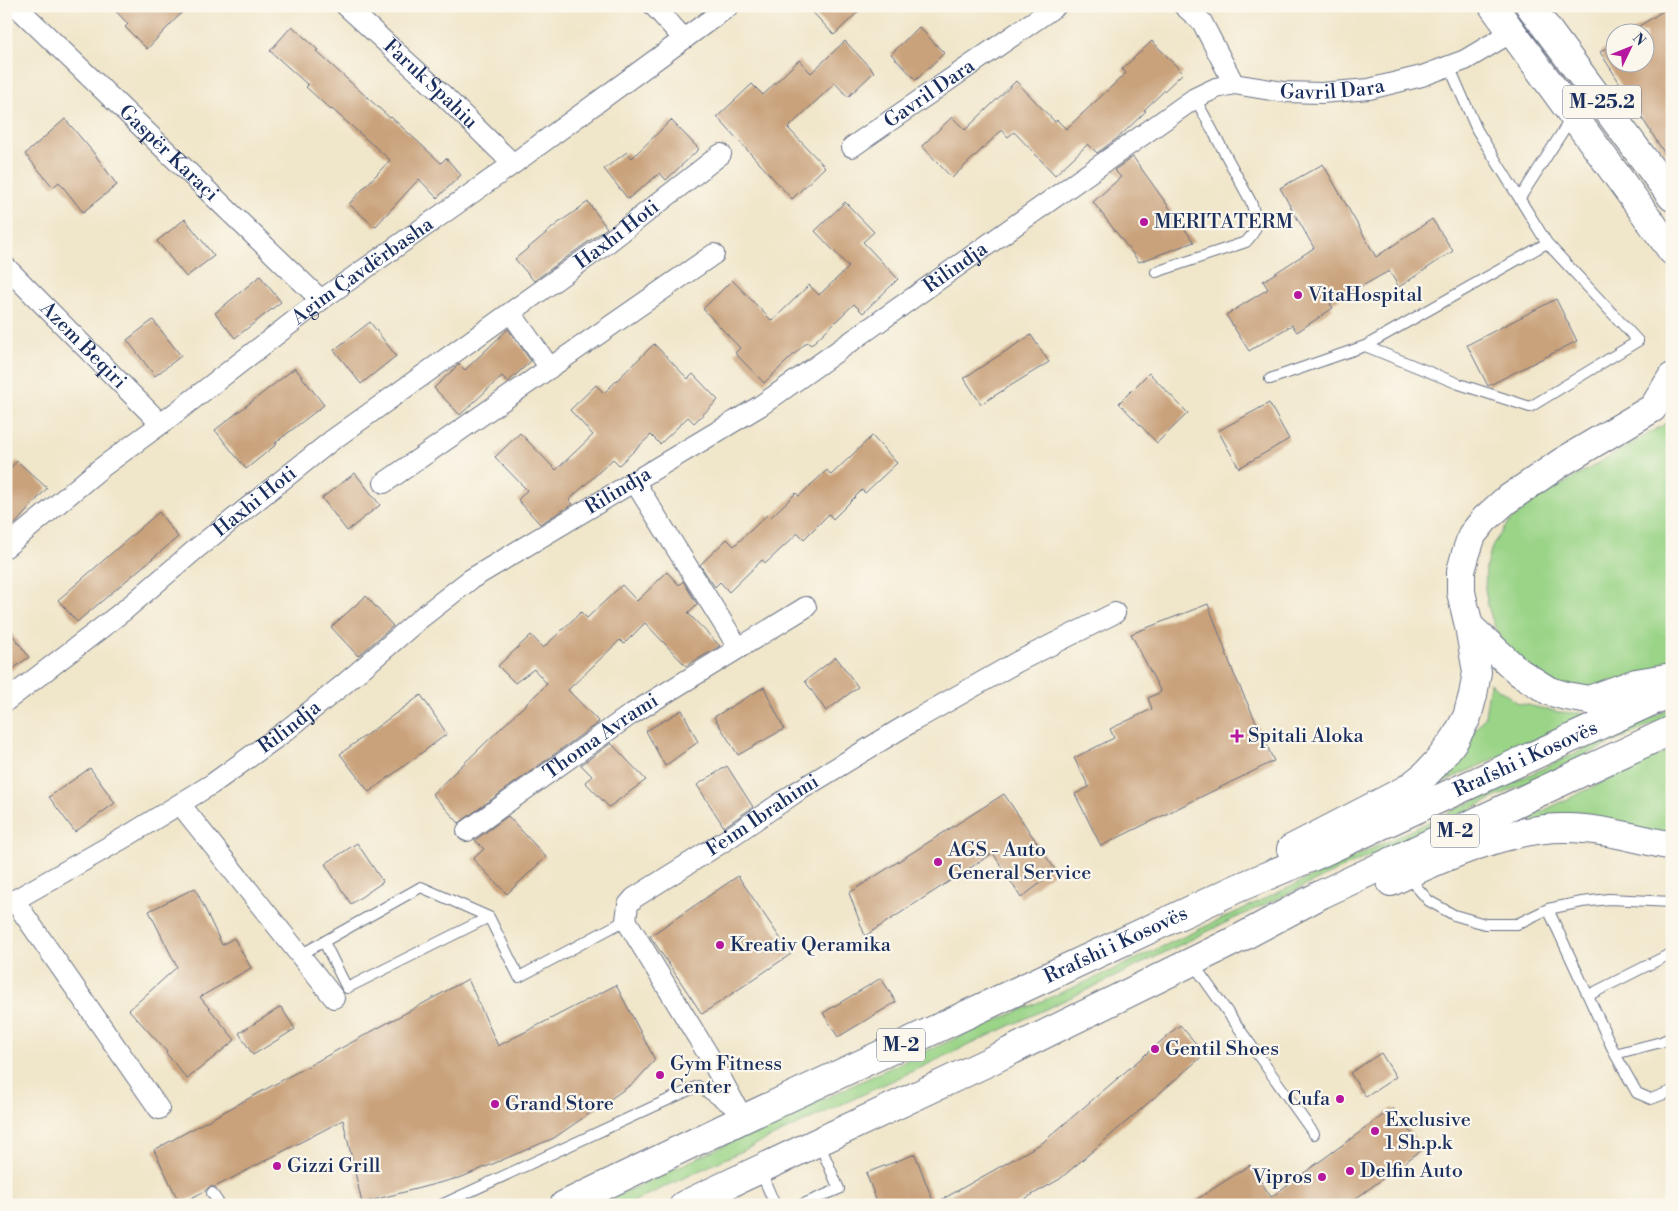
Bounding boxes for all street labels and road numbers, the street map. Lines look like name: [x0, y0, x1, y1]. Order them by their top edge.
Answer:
street label: Faruk Spahiu: [378, 34, 483, 135]
street label: Gavril Dara: [879, 53, 980, 134]
street label: Gavril Dara: [1280, 73, 1388, 106]
road number: M-25.2: [1563, 85, 1641, 118]
street label: Gaspër Karaçi: [114, 99, 224, 207]
street label: Haxhi Hoti: [570, 194, 665, 275]
street label: Agim Çavdërbasha: [286, 211, 439, 331]
street label: Rilindja: [919, 236, 993, 299]
street label: Azem Beqiri: [34, 296, 132, 395]
street label: Haxhi Hoti: [208, 461, 302, 543]
street label: Rilindja: [581, 461, 657, 520]
street label: Thoma Avrami: [539, 688, 663, 785]
street label: Rilindja: [253, 694, 327, 759]
street label: Rrafshi i Kosovës: [1450, 715, 1602, 803]
street label: Feim Ibrahimi: [701, 769, 824, 862]
road number: M-2: [1431, 814, 1479, 848]
street label: Rrafshi i Kosovës: [1040, 901, 1192, 989]
road number: M-2: [877, 1028, 925, 1062]

